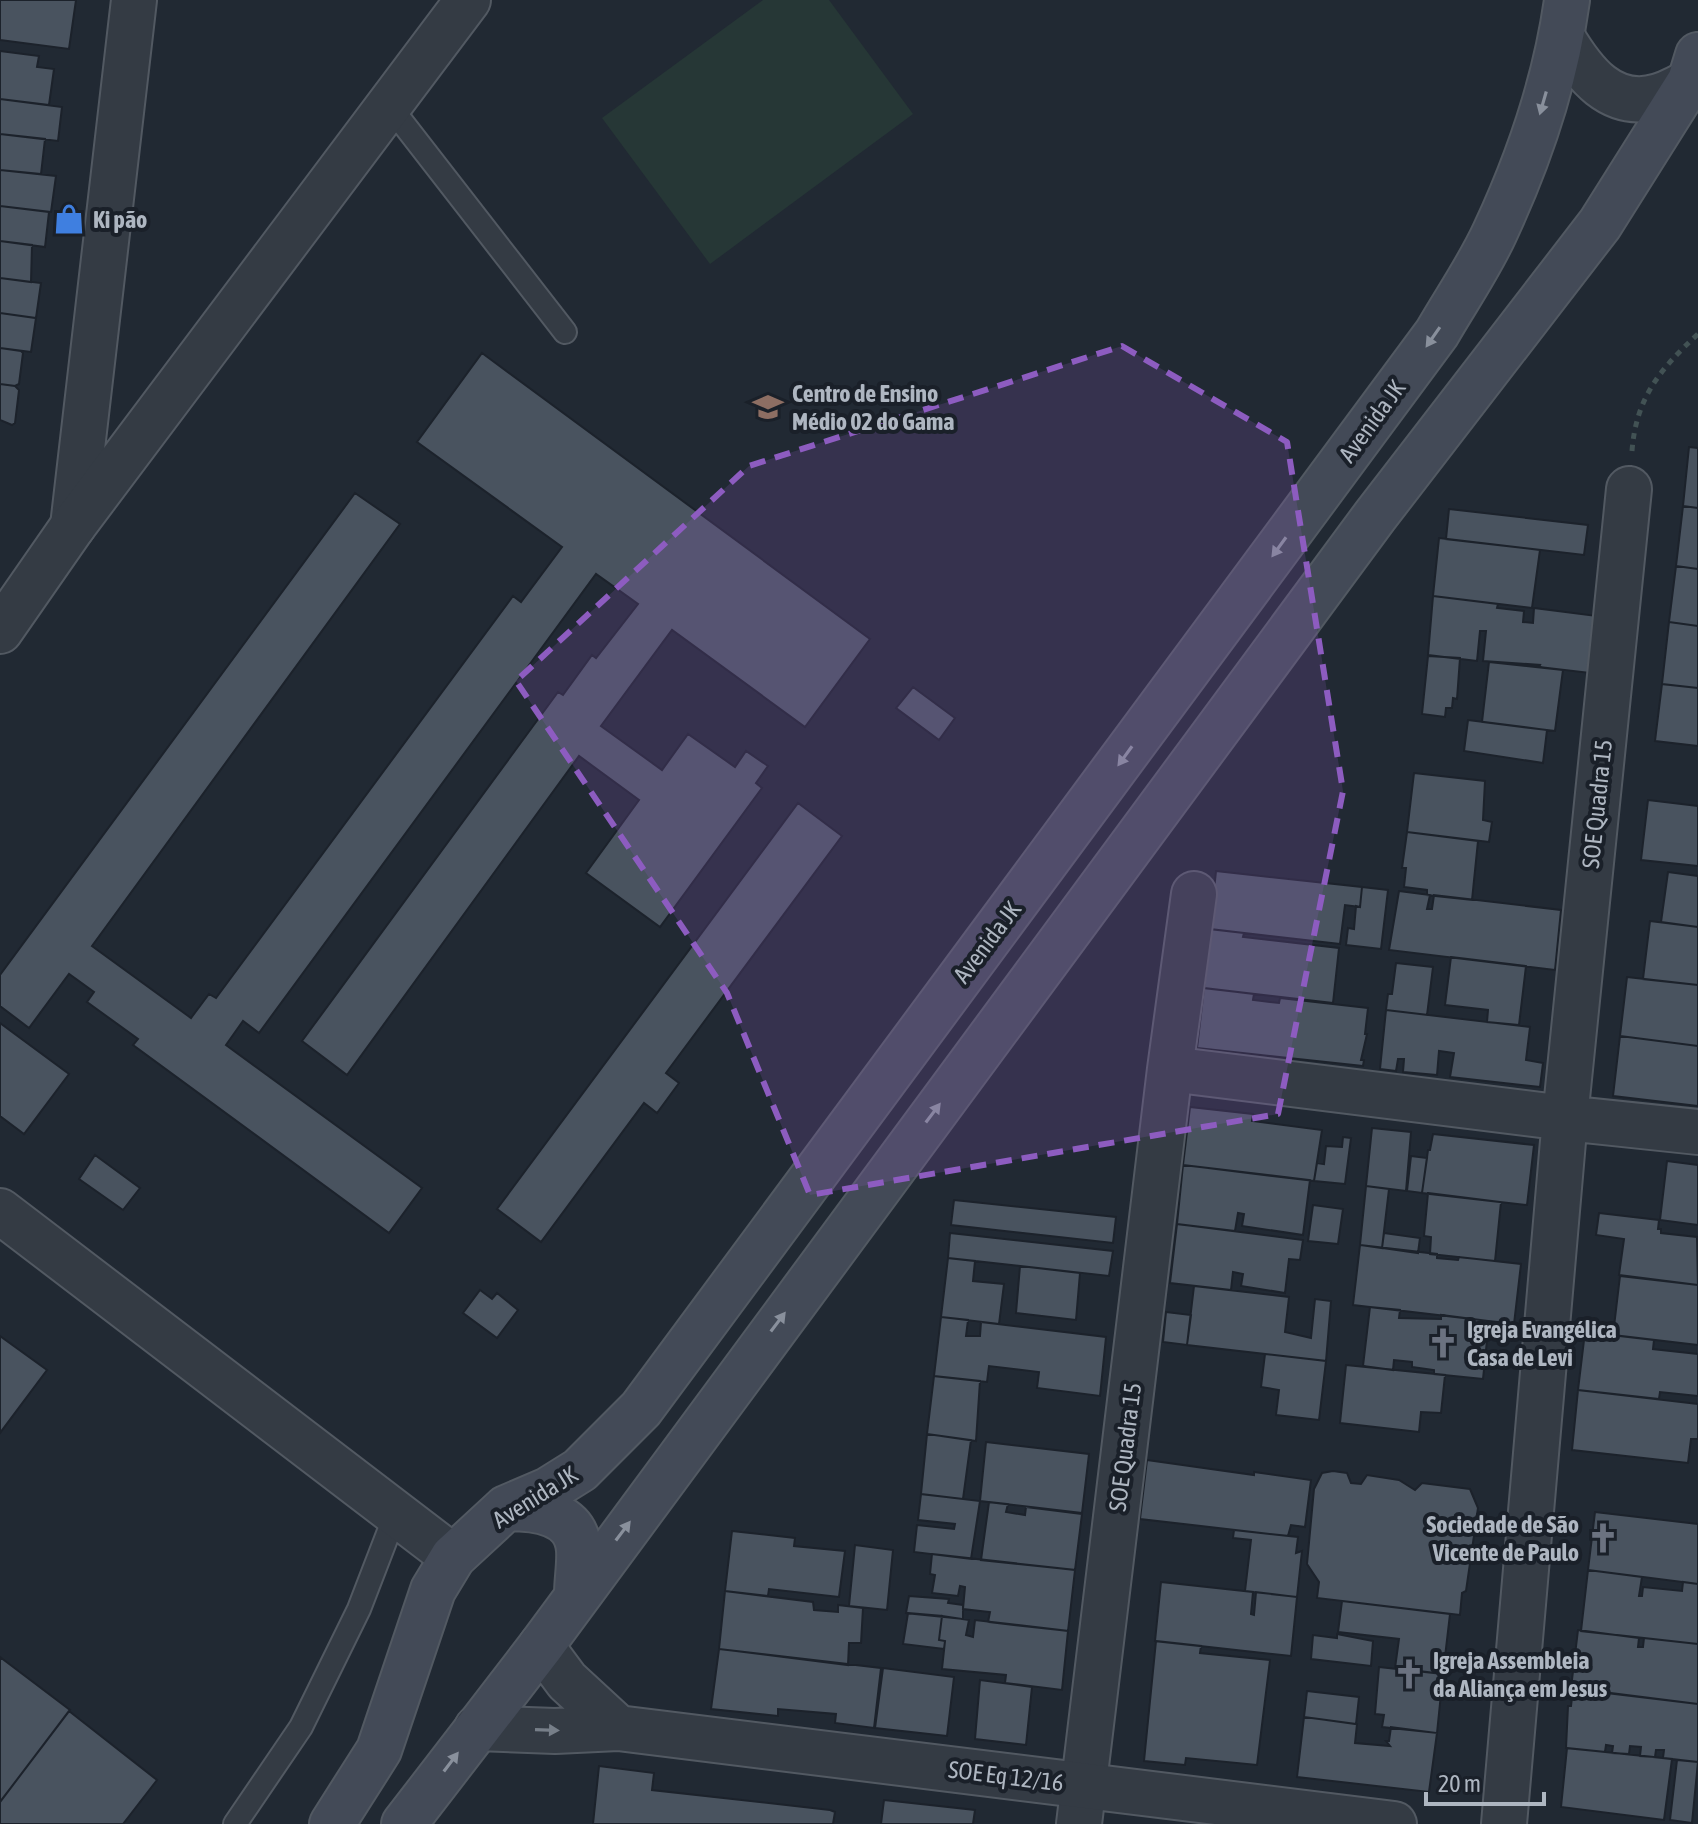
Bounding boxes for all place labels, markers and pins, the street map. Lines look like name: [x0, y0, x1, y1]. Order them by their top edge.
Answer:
shop icon: Ki pão: [52, 202, 86, 236]
place label: Ki pão: [93, 206, 147, 233]
place label: Centro de Ensino Médio 02 do Gama: [792, 380, 954, 435]
school or university icon: Centro de Ensino Médio 02 do Gama: [751, 390, 785, 424]
place label: Igreja Evangélica Casa de Levi: [1467, 1316, 1617, 1371]
church icon: Igreja Evangélica Casa de Levi: [1426, 1326, 1460, 1360]
place label: Sociedade de São Vicente de Paulo: [1426, 1511, 1579, 1566]
church icon: Sociedade de São Vicente de Paulo: [1586, 1521, 1620, 1555]
place label: Igreja Assembleia da Aliança em Jesus: [1433, 1647, 1608, 1702]
church icon: Igreja Assembleia da Aliança em Jesus: [1392, 1657, 1426, 1691]

